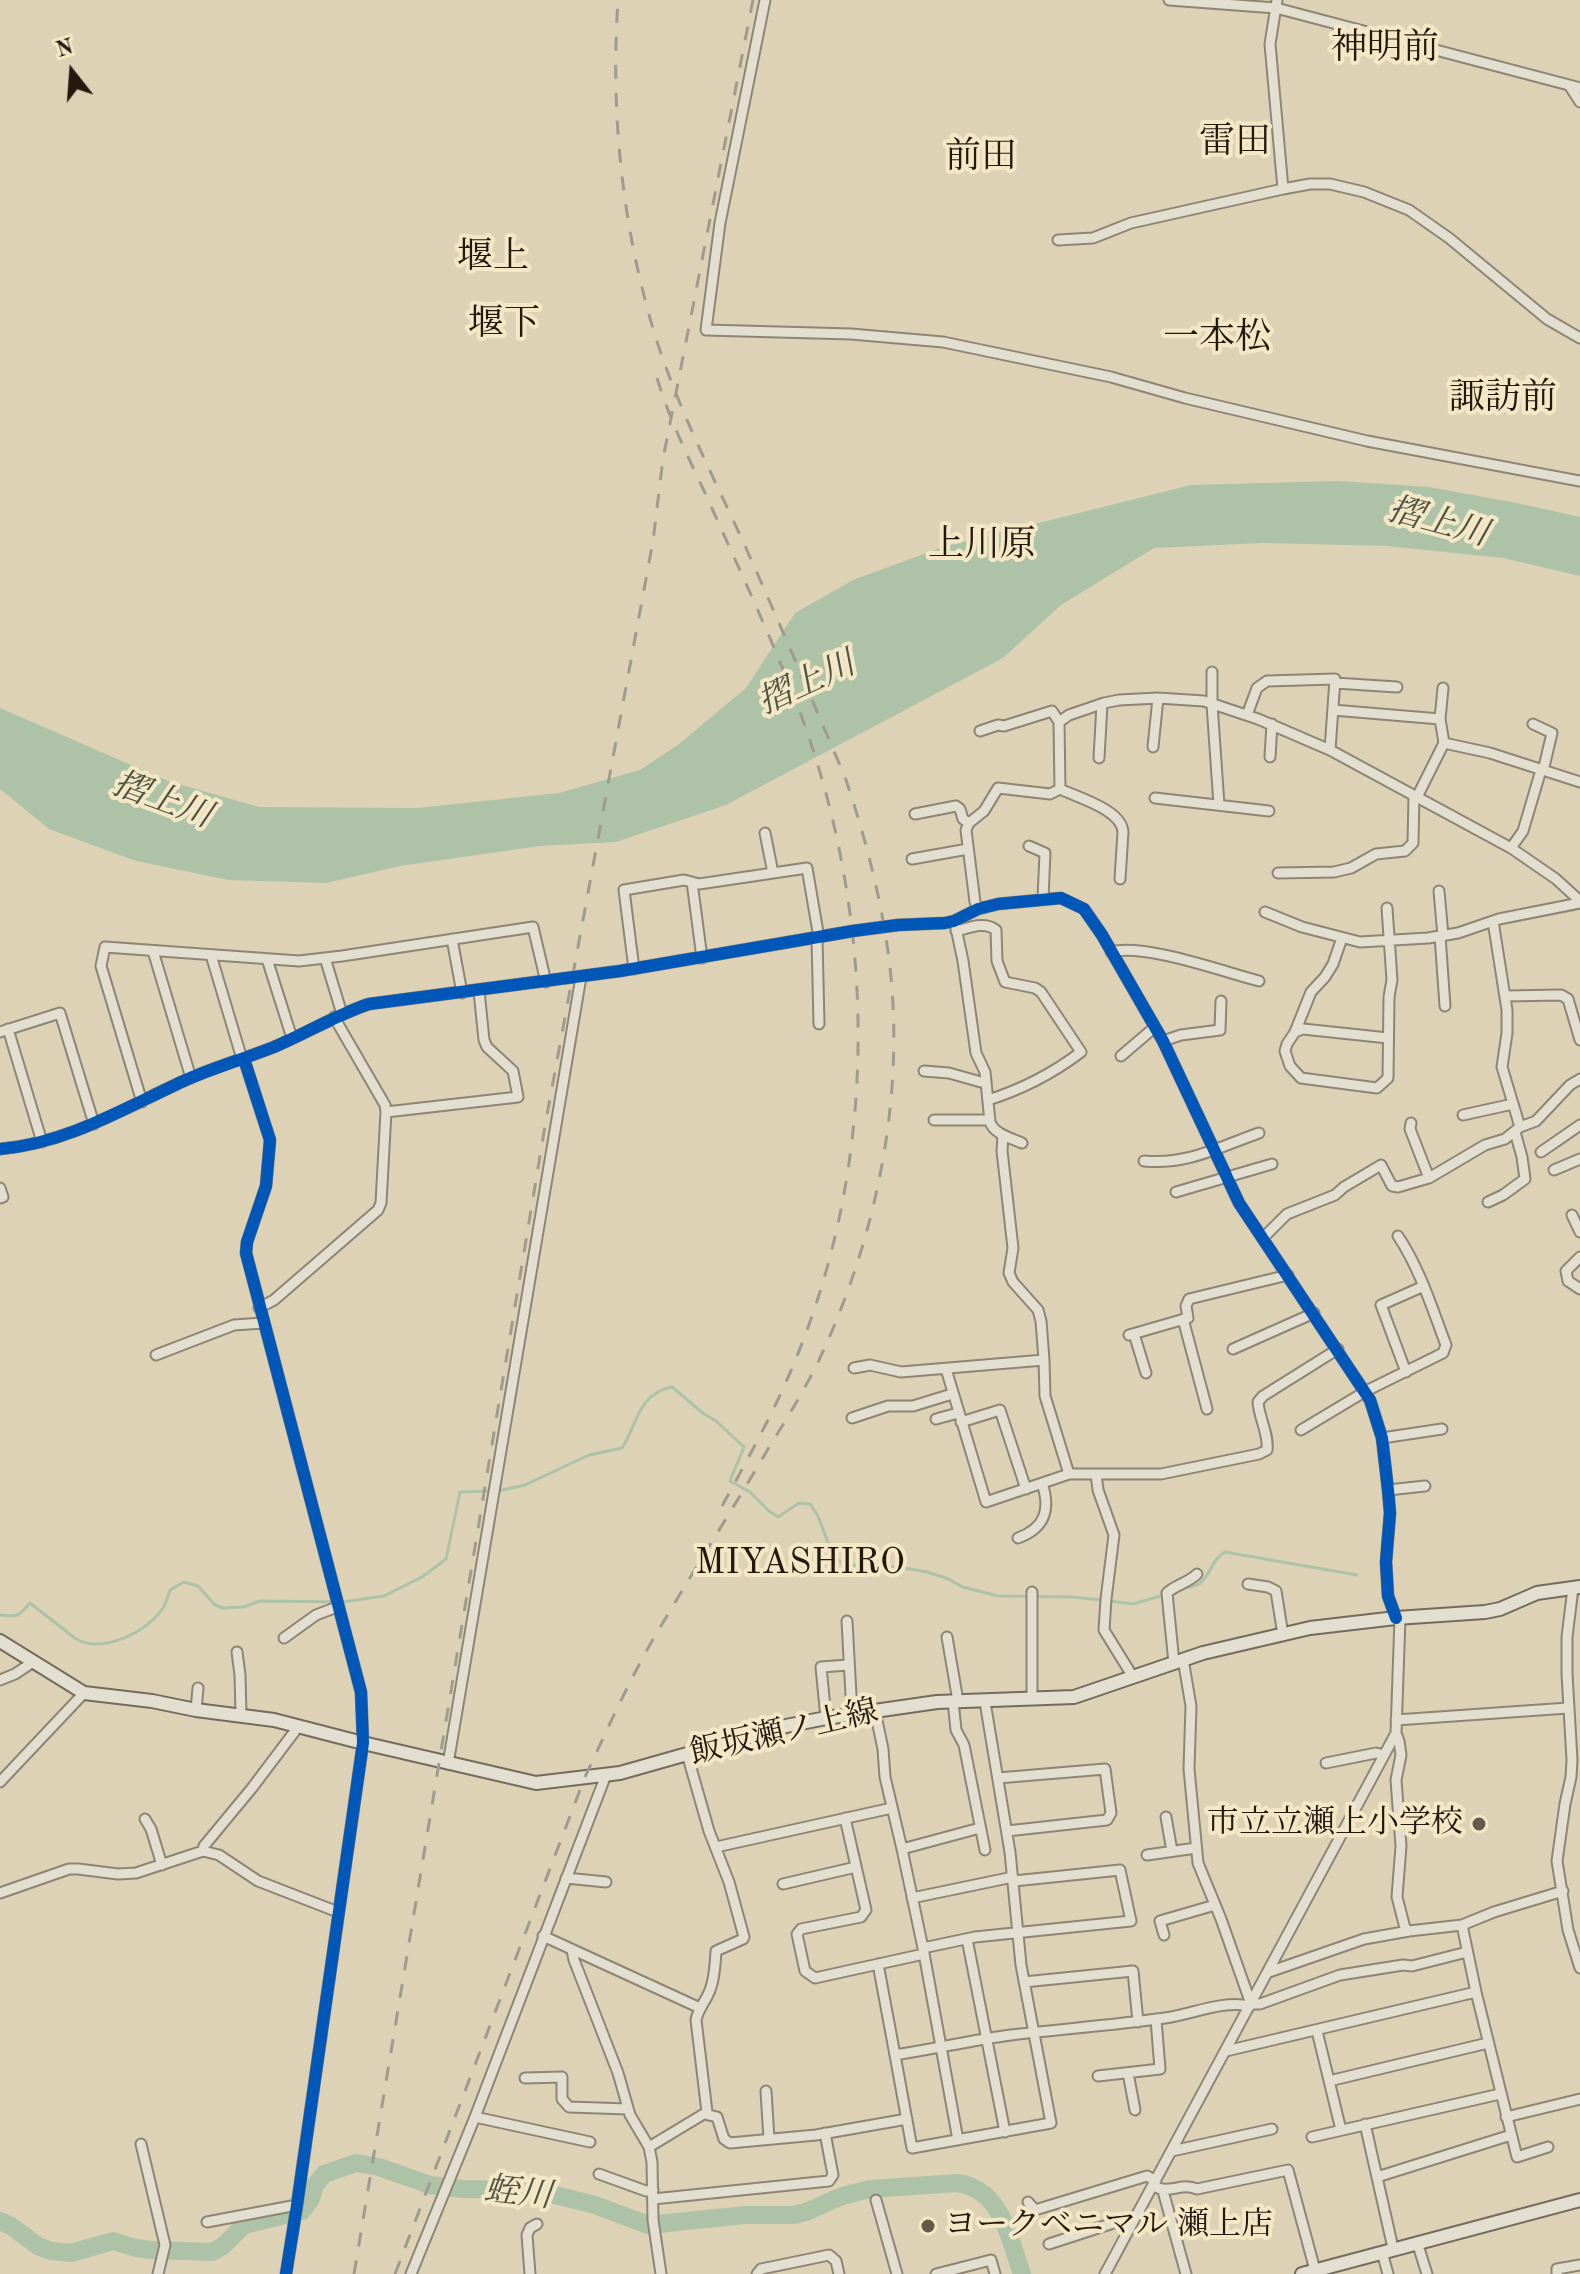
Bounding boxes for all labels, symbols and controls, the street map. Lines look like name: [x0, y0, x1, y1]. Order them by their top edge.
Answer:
district label: 神明前: [1331, 27, 1439, 71]
north arrow: [32, 32, 112, 112]
text: N: [54, 36, 76, 62]
district label: 雷田: [1199, 121, 1271, 165]
district label: 前田: [945, 136, 1017, 180]
district label: 堰上: [457, 236, 529, 280]
district label: 堰下: [468, 303, 540, 347]
district label: 一本松: [1163, 317, 1271, 361]
district label: 諏訪前: [1449, 377, 1557, 421]
water label: 摺上川: [1383, 490, 1493, 556]
district label: 上川原: [928, 524, 1036, 568]
water label: 摺上川: [752, 644, 862, 724]
water label: 摺上川: [107, 764, 217, 838]
district label: MIYASHIRO: [686, 1542, 914, 1586]
street label: 飯坂瀬ノ上線: [686, 1693, 882, 1773]
place label: 市立立瀬上小学校: [1207, 1805, 1463, 1843]
marker: 市立立瀬上小学校: [1470, 1815, 1488, 1833]
water label: 蛭川: [482, 2170, 554, 2218]
place label: ヨークベニマル 瀬上店: [944, 2207, 1273, 2245]
marker: ヨークベニマル 瀬上店: [919, 2217, 937, 2235]

